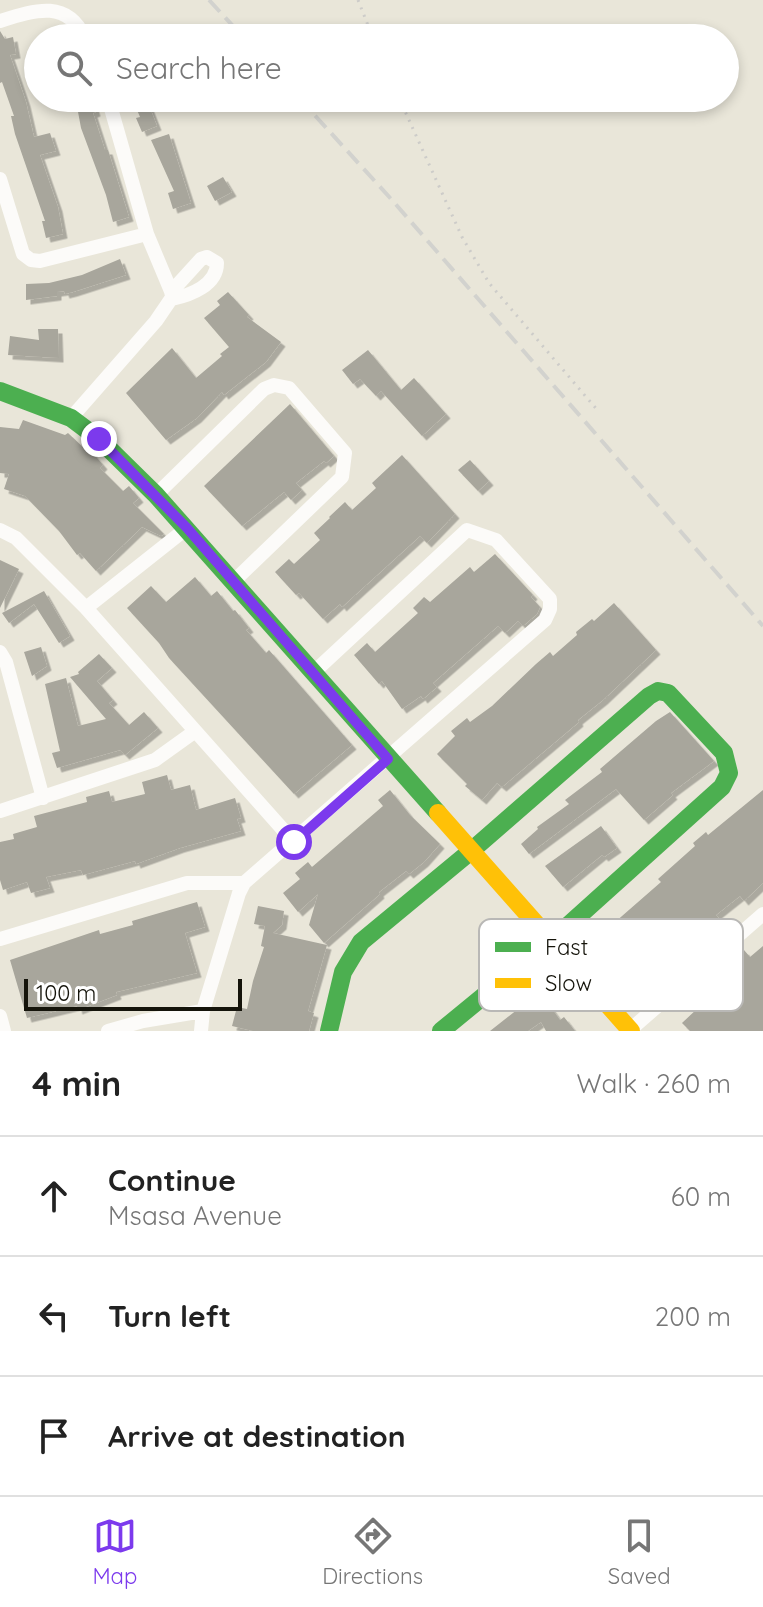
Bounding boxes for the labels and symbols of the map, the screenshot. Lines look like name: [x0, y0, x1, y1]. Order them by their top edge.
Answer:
route end: [81, 421, 117, 457]
route start: [276, 824, 312, 860]
legend: [479, 919, 743, 1011]
text: Fast: [545, 933, 588, 961]
text: Slow: [545, 969, 592, 997]
scale bar: [24, 975, 242, 1011]

